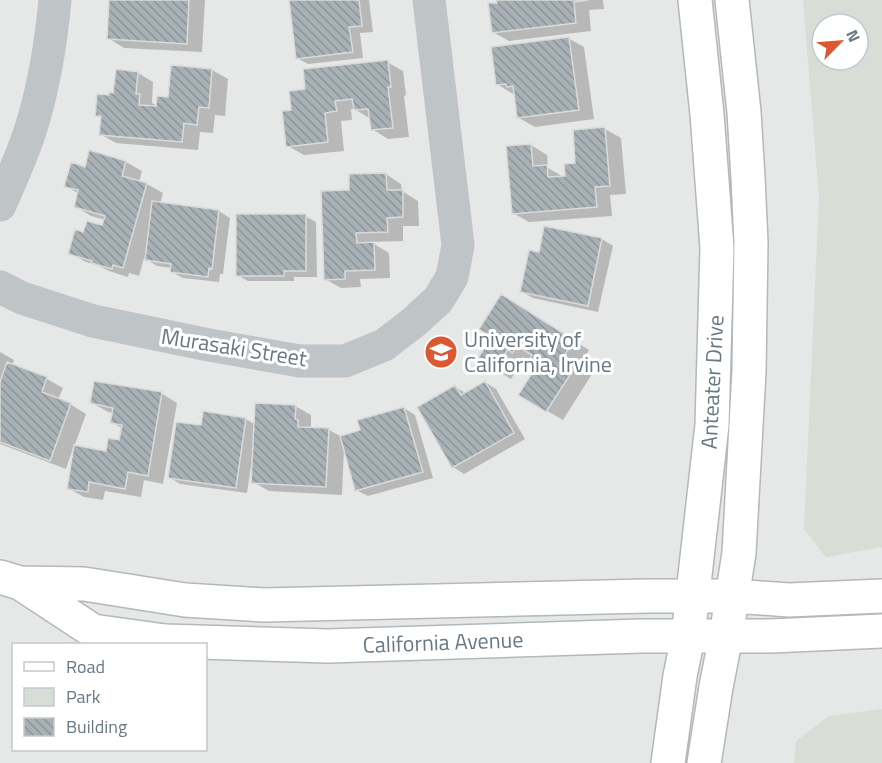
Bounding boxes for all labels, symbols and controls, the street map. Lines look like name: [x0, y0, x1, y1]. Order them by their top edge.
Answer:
north arrow: [810, 12, 870, 72]
text: N: [840, 26, 867, 46]
street label: Anteater Drive: [692, 314, 732, 450]
street label: Murasaki Street: [159, 319, 310, 375]
place label: University of California, Irvine: [464, 322, 612, 381]
school or university icon: University of California, Irvine: [423, 334, 459, 370]
street label: California Avenue: [362, 622, 524, 662]
legend: [12, 643, 207, 751]
text: Road: [66, 653, 105, 680]
text: Park: [66, 683, 101, 710]
text: Building: [66, 713, 127, 740]

